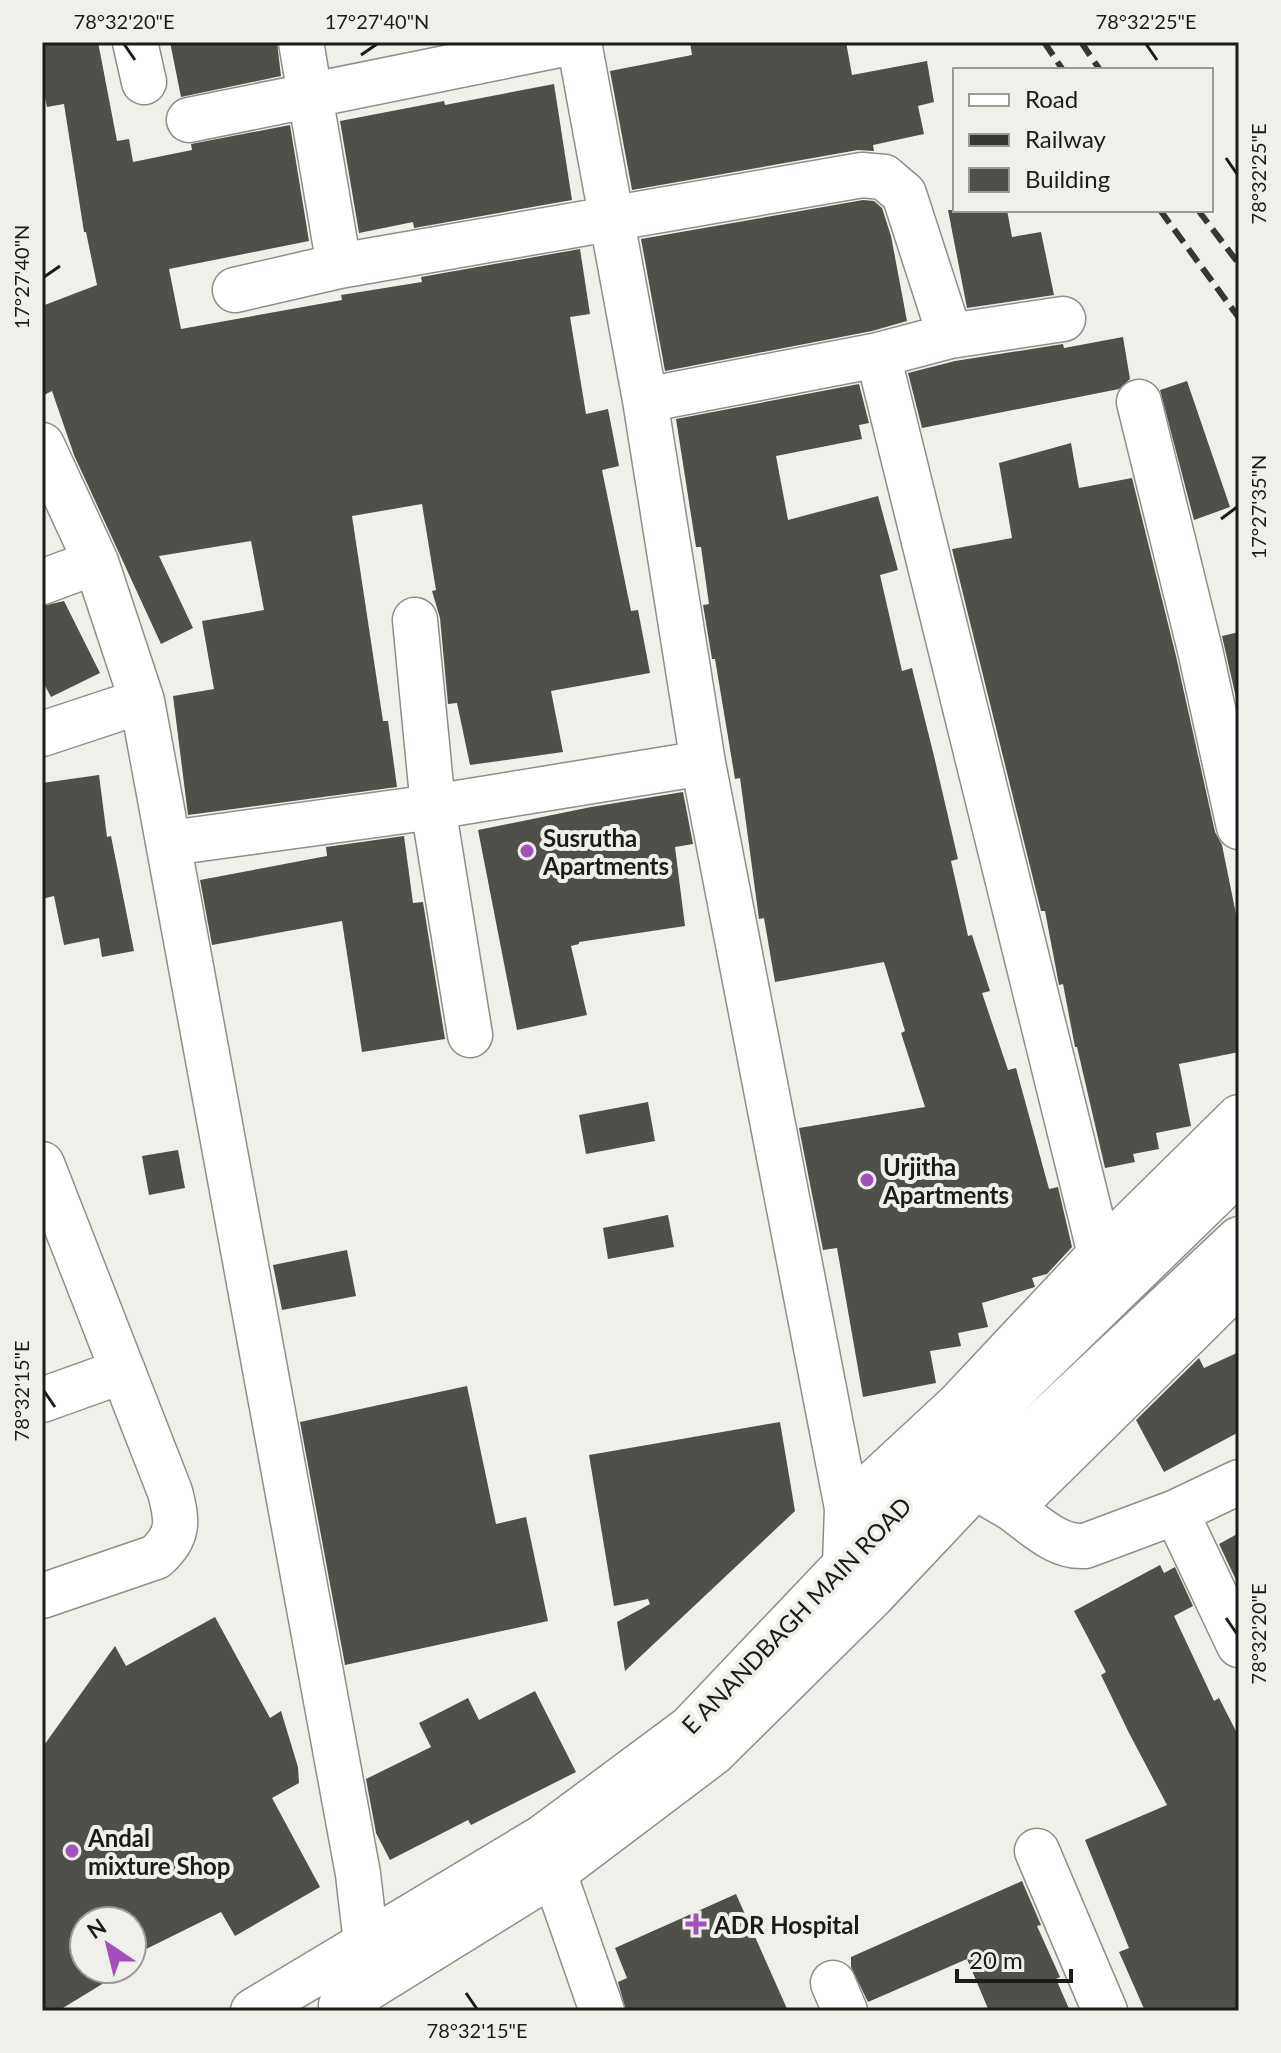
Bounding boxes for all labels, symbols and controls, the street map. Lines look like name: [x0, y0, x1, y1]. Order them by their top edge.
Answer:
text: 78°32'20"E: [74, 9, 174, 33]
text: 17°27'40"N: [325, 9, 429, 33]
text: 78°32'25"E: [1096, 9, 1196, 33]
legend: [953, 68, 1213, 212]
text: Road: [1025, 84, 1078, 113]
text: Railway: [1025, 124, 1107, 153]
text: 78°32'25"E: [1246, 124, 1270, 224]
text: Building: [1025, 164, 1110, 193]
text: 17°27'40"N: [9, 225, 33, 329]
text: 17°27'35"N: [1246, 455, 1270, 559]
place label: Susrutha Apartments: [542, 823, 669, 880]
marker: Susrutha Apartments: [518, 842, 536, 860]
place label: Urjitha Apartments: [882, 1152, 1009, 1209]
marker: Urjitha Apartments: [858, 1171, 876, 1189]
text: 78°32'15"E: [9, 1341, 33, 1441]
street label: E ANANDBAGH MAIN ROAD: [675, 1491, 917, 1739]
text: 78°32'20"E: [1246, 1584, 1270, 1684]
place label: Andal mixture Shop: [87, 1823, 230, 1880]
marker: Andal mixture Shop: [63, 1842, 81, 1860]
north arrow: [68, 1905, 148, 1985]
place label: ADR Hospital: [713, 1910, 859, 1939]
text: N: [82, 1912, 111, 1944]
marker: ADR Hospital: [685, 1913, 707, 1935]
scale bar: [957, 1933, 1071, 1983]
text: 20 m: [969, 1945, 1023, 1974]
text: 78°32'15"E: [427, 2018, 527, 2042]

